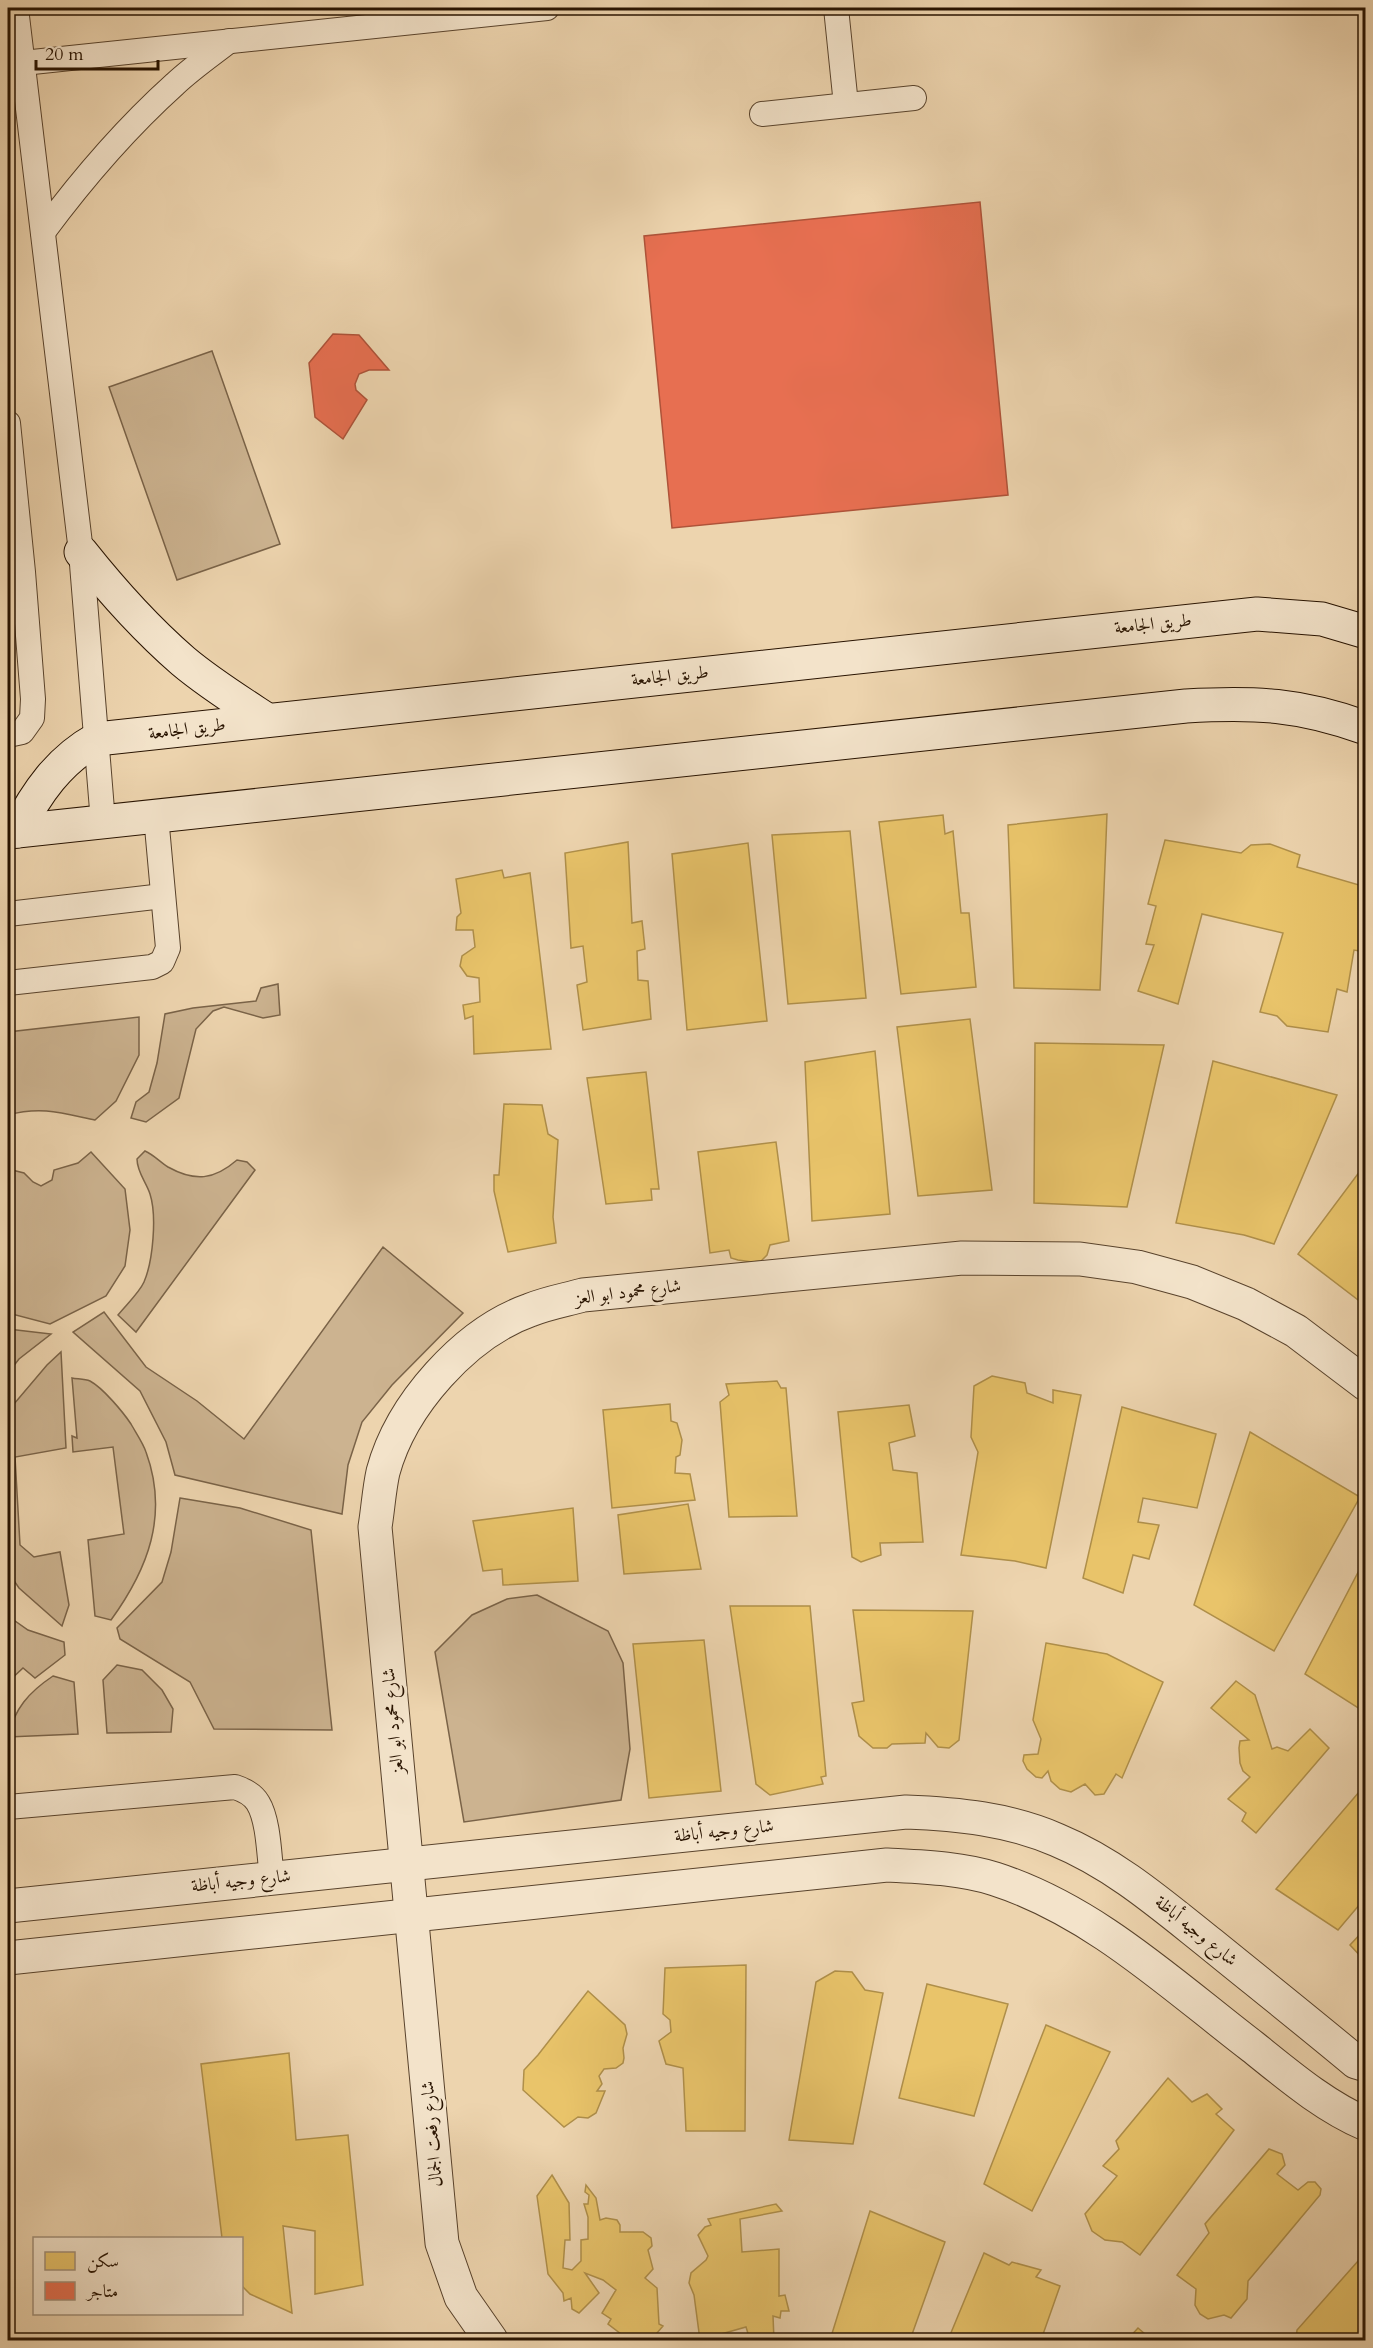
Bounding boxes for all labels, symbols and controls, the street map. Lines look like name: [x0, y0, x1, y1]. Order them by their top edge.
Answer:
scale bar: [36, 33, 158, 71]
text: 20 m: [45, 42, 84, 67]
street label: طريق الجامعة: [1113, 608, 1193, 640]
street label: طريق الجامعة: [630, 660, 710, 692]
street label: طريق الجامعة: [147, 712, 227, 746]
street label: شارع محمود ابو العز: [572, 1273, 683, 1313]
street label: شارع محمود ابو العز: [376, 1667, 412, 1777]
street label: شارع وجيه أباظة: [673, 1812, 775, 1851]
street label: شارع وجيه أباظة: [190, 1862, 292, 1901]
street label: شارع وجيه أباظة: [1148, 1889, 1243, 1974]
street label: شارع رفعت الجمال: [415, 2080, 451, 2188]
legend: [33, 2237, 243, 2315]
text: سكن: [87, 2249, 119, 2274]
text: متاجر: [85, 2279, 118, 2304]

